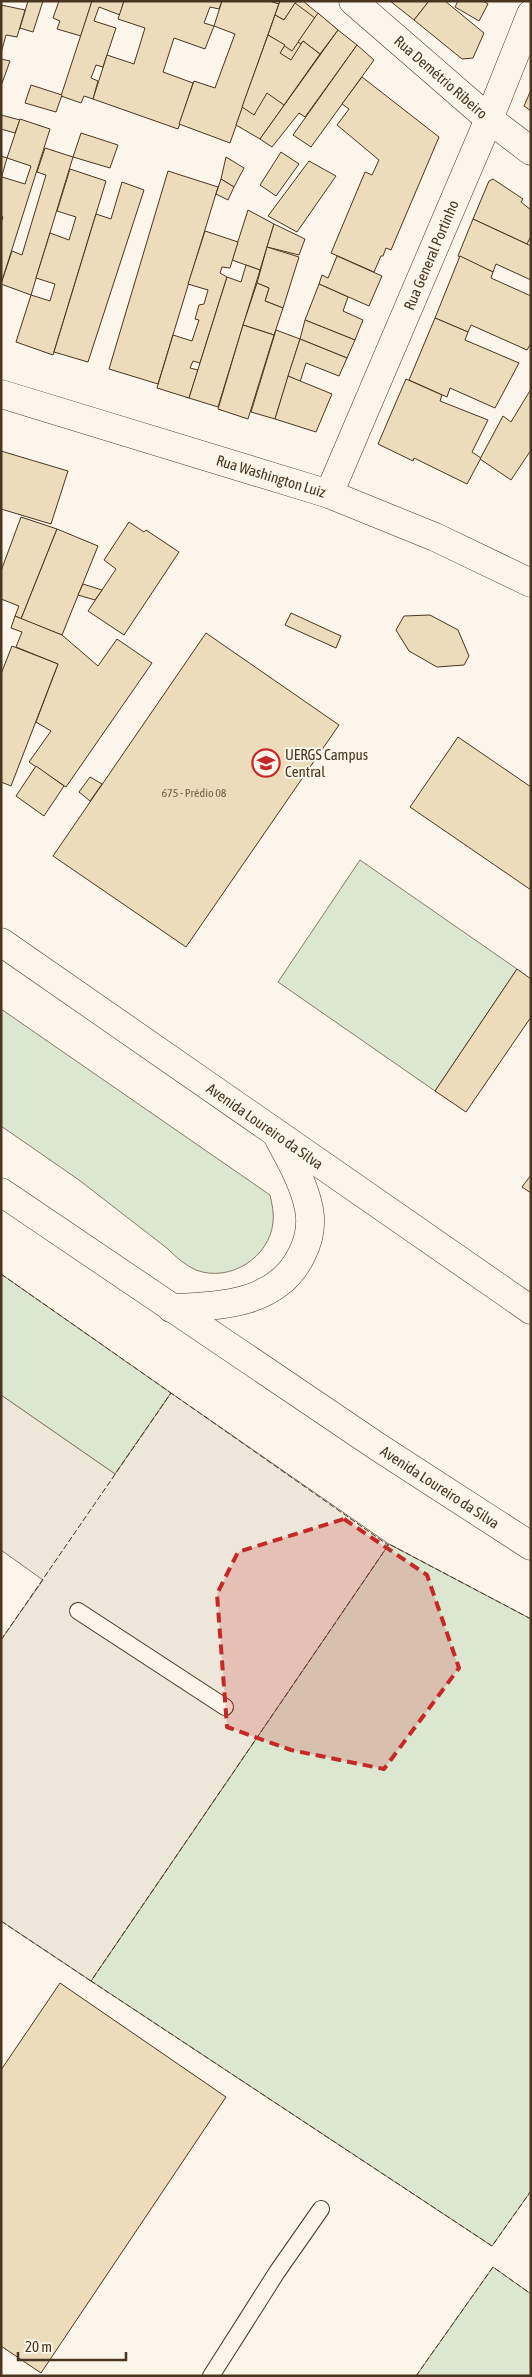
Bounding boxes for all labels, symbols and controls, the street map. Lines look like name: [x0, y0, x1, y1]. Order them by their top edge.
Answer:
street label: Rua Demétrio Ribeiro: [391, 32, 491, 122]
street label: Rua General Portinho: [400, 198, 462, 312]
street label: Rua Washington Luiz: [214, 451, 328, 501]
place label: UERGS Campus Central: [285, 746, 368, 780]
school or university icon: UERGS Campus Central: [251, 748, 281, 778]
house number: 675 - Prédio 08: [161, 786, 227, 800]
street label: Avenida Loureiro da Silva: [204, 1079, 326, 1173]
street label: Avenida Loureiro da Silva: [377, 1442, 503, 1532]
scale bar: [18, 2330, 125, 2362]
text: 20 m: [25, 2338, 52, 2355]

